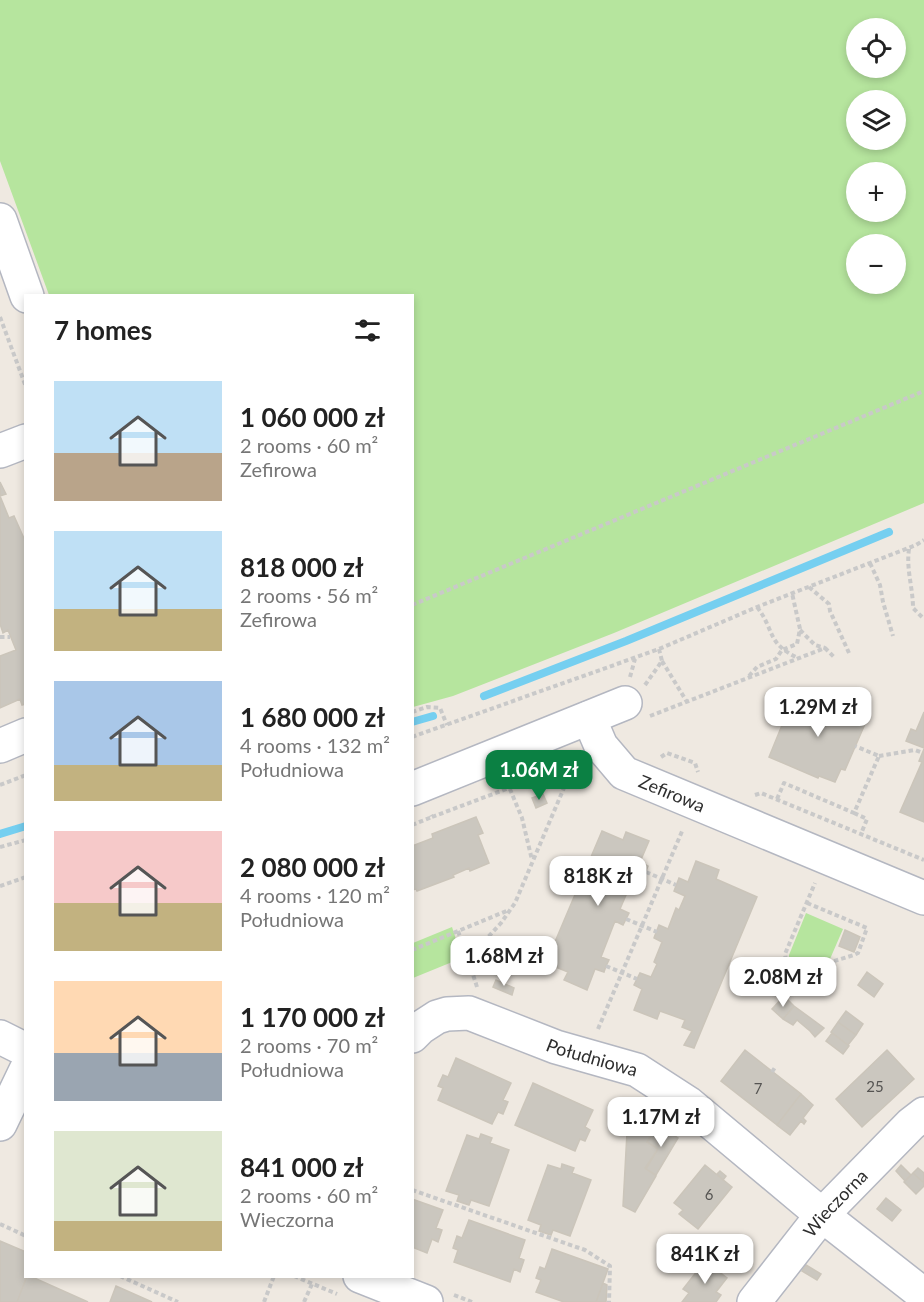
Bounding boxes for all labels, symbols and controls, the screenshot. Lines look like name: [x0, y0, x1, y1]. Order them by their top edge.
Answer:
map controls: [846, 18, 906, 294]
button: locate: [846, 18, 906, 78]
button: layers: [846, 90, 906, 150]
button: +: [846, 162, 906, 222]
button: −: [846, 234, 906, 294]
text: 7 homes: [54, 314, 152, 346]
icon: filters: [351, 314, 384, 347]
text: 1 060 000 zł: [240, 401, 385, 433]
icon: home: [102, 405, 174, 477]
text: 2 rooms · 60 m²: [240, 433, 378, 457]
text: Zefirowa: [240, 457, 317, 481]
text: 818 000 zł: [240, 551, 364, 583]
icon: home: [102, 555, 174, 627]
text: 2 rooms · 56 m²: [240, 583, 378, 607]
text: Zefirowa: [240, 607, 317, 631]
pin: 1.29M zł: [756, 687, 880, 738]
text: 1.29M zł: [778, 694, 858, 718]
text: 1 680 000 zł: [240, 701, 385, 733]
icon: home: [102, 705, 174, 777]
text: 4 rooms · 132 m²: [240, 733, 390, 757]
pin: 1.06M zł: [477, 750, 601, 801]
text: Południowa: [240, 757, 344, 781]
text: 1.06M zł: [499, 757, 579, 781]
street label: Zefirowa: [636, 770, 708, 817]
text: 2 080 000 zł: [240, 851, 385, 883]
icon: home: [102, 855, 174, 927]
pin: 818K zł: [543, 856, 653, 907]
text: 818K zł: [563, 863, 633, 887]
text: 4 rooms · 120 m²: [240, 883, 390, 907]
text: Południowa: [240, 907, 344, 931]
pin: 1.68M zł: [442, 936, 566, 987]
text: 1.68M zł: [464, 943, 544, 967]
pin: 2.08M zł: [721, 957, 845, 1008]
text: 2.08M zł: [743, 964, 823, 988]
text: 1 170 000 zł: [240, 1001, 385, 1033]
icon: home: [102, 1005, 174, 1077]
text: 2 rooms · 70 m²: [240, 1033, 378, 1057]
street label: Południowa: [543, 1033, 640, 1081]
text: Południowa: [240, 1057, 344, 1081]
house number: 25: [866, 1077, 884, 1095]
house number: 7: [754, 1079, 763, 1097]
pin: 1.17M zł: [599, 1097, 723, 1148]
text: 1.17M zł: [621, 1104, 701, 1128]
text: 841 000 zł: [240, 1151, 364, 1183]
icon: home: [102, 1155, 174, 1227]
street label: Wieczorna: [798, 1164, 872, 1241]
text: 2 rooms · 60 m²: [240, 1183, 378, 1207]
house number: 6: [705, 1185, 714, 1203]
text: Wieczorna: [240, 1207, 334, 1231]
pin: 841K zł: [650, 1234, 760, 1285]
text: 841K zł: [670, 1241, 740, 1265]

